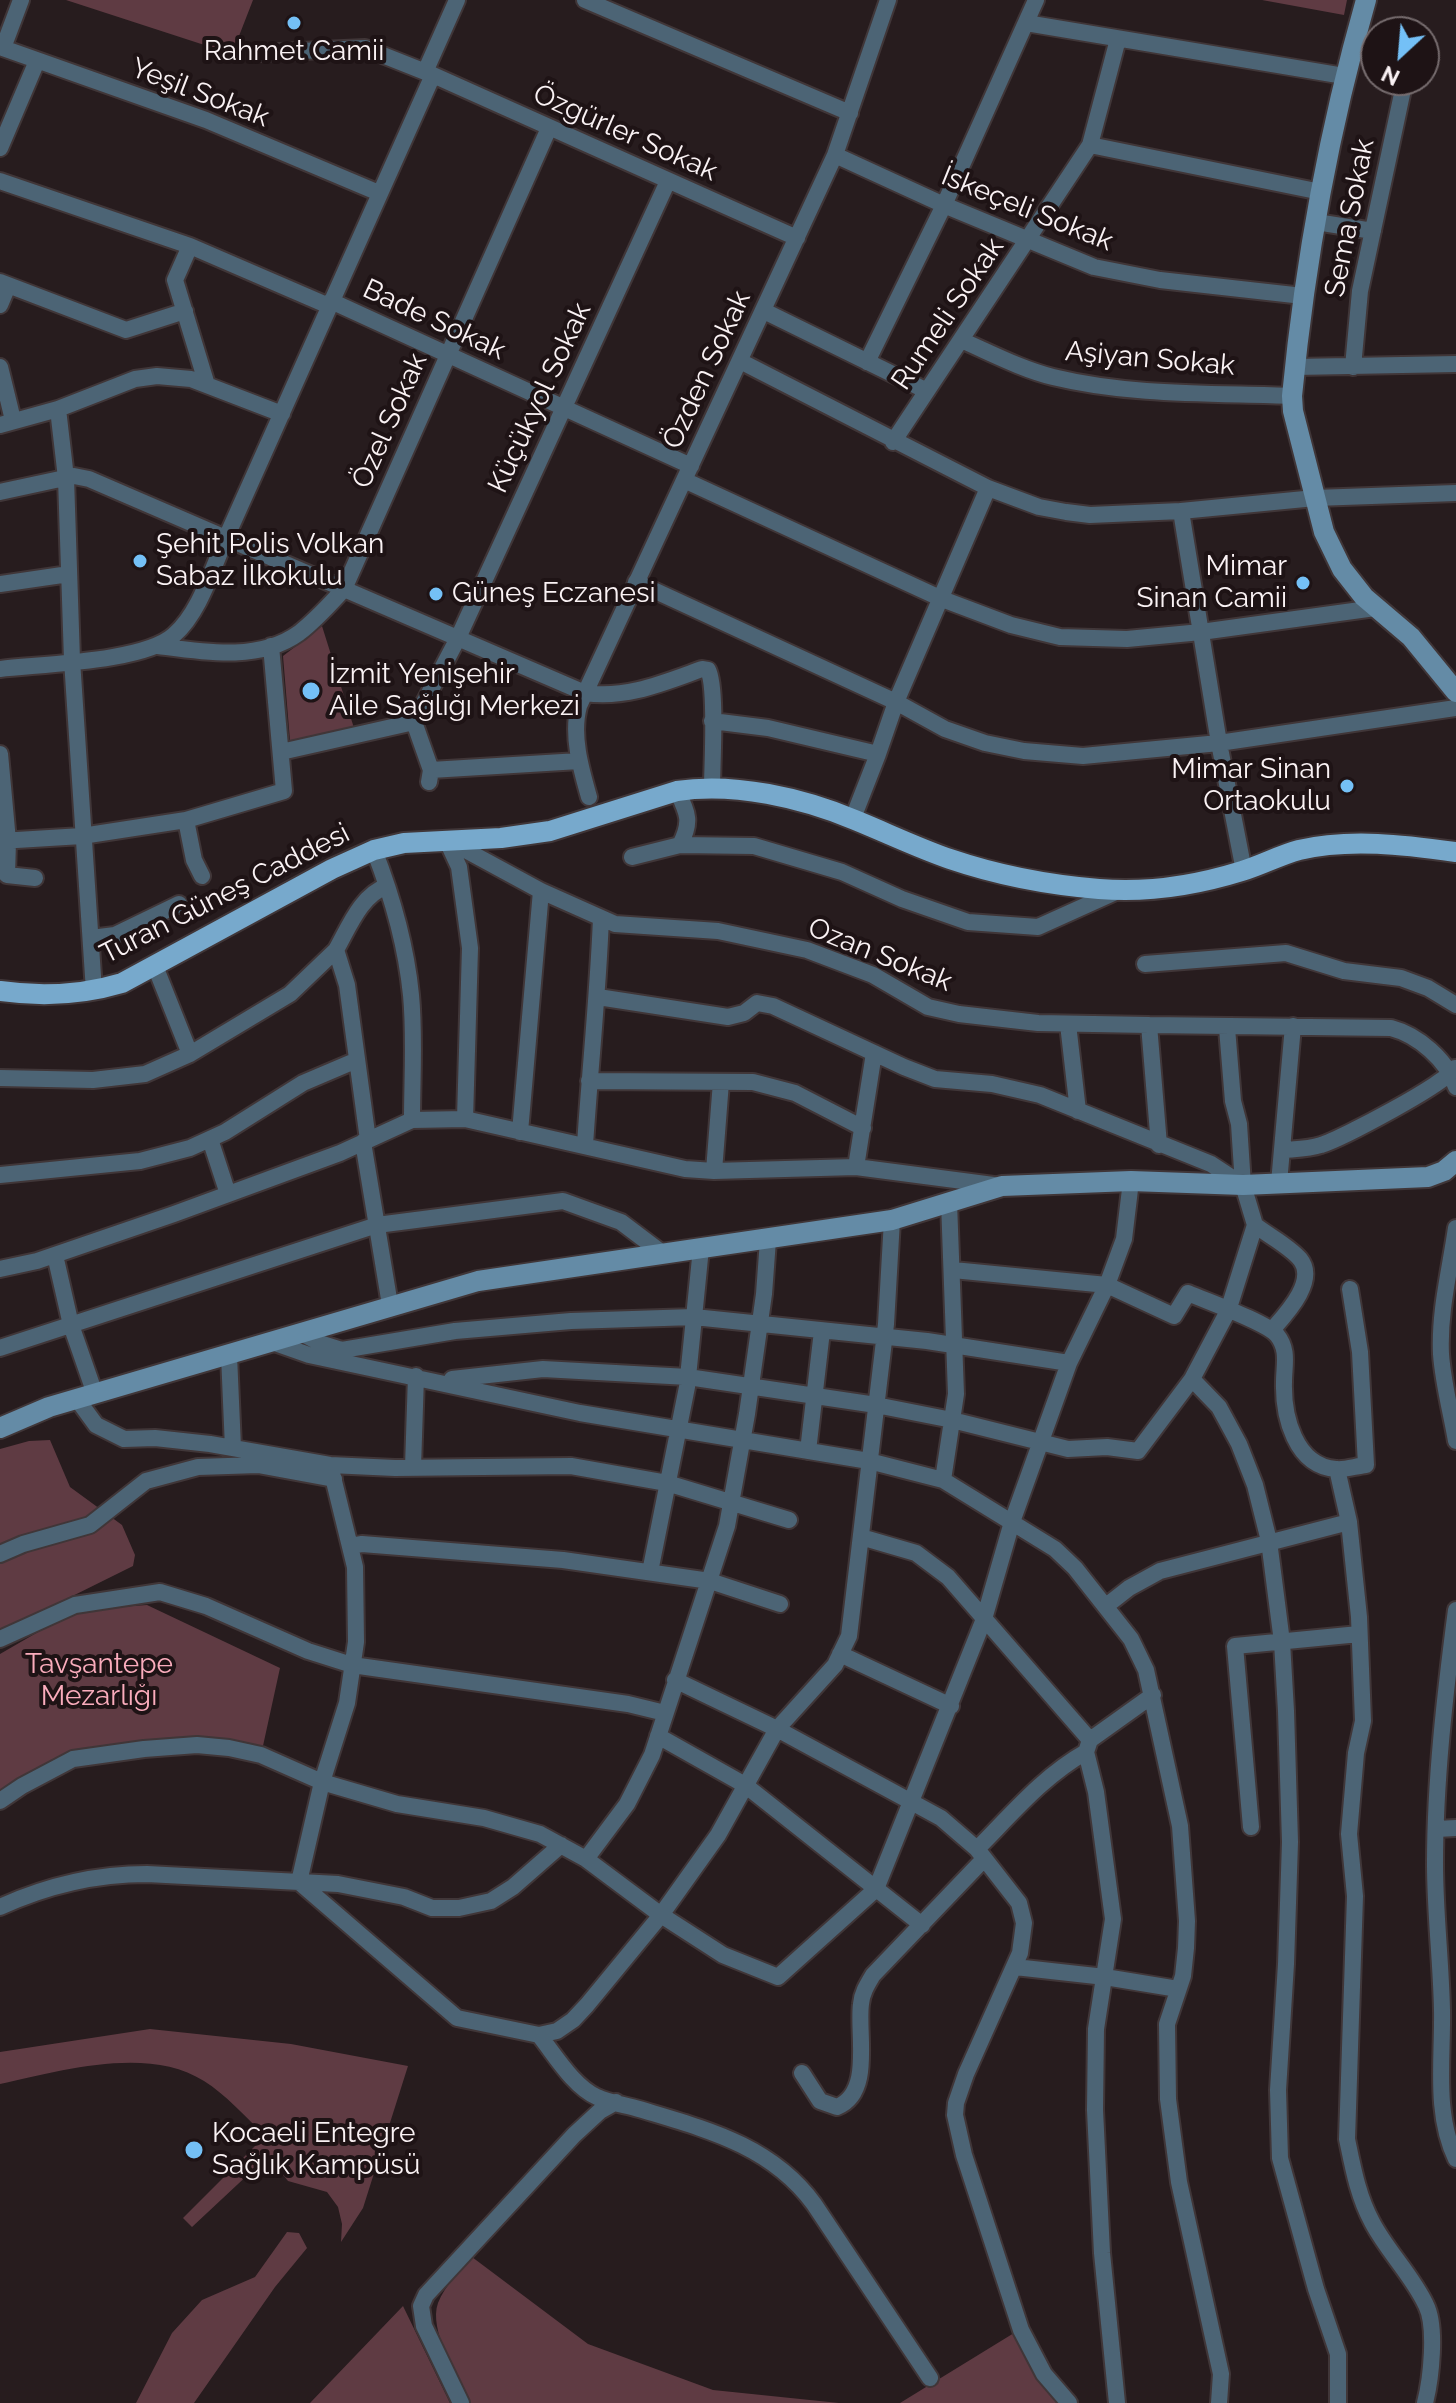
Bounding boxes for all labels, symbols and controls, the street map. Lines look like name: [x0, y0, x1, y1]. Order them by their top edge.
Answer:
marker: Rahmet Camii: [285, 14, 303, 32]
north arrow: [1360, 16, 1440, 96]
place label: Rahmet Camii: [204, 35, 384, 69]
street label: Yeşil Sokak: [126, 51, 274, 135]
text: N: [1377, 60, 1404, 91]
street label: Özgürler Sokak: [528, 77, 722, 189]
street label: Sema Sokak: [1318, 136, 1382, 300]
street label: İskeçeli Sokak: [936, 159, 1118, 259]
street label: Rumeli Sokak: [885, 232, 1011, 396]
street label: Bade Sokak: [357, 272, 511, 368]
street label: Özden Sokak: [656, 286, 758, 454]
street label: Küçükyol Sokak: [481, 298, 599, 498]
street label: Aşiyan Sokak: [1064, 335, 1236, 383]
street label: Özel Sokak: [345, 348, 435, 494]
place label: Şehit Polis Volkan Sabaz İlkokulu: [156, 528, 384, 594]
place label: Mimar Sinan Camii: [1136, 550, 1287, 616]
marker: Şehit Polis Volkan Sabaz İlkokulu: [131, 552, 149, 570]
marker: Mimar Sinan Camii: [1294, 574, 1312, 592]
place label: Güneş Eczanesi: [452, 577, 656, 611]
marker: Güneş Eczanesi: [427, 585, 445, 603]
place label: İzmit Yenişehir Aile Sağlığı Merkezi: [329, 658, 580, 724]
marker: İzmit Yenişehir Aile Sağlığı Merkezi: [300, 680, 322, 702]
place label: Mimar Sinan Ortaokulu: [1171, 753, 1331, 819]
marker: Mimar Sinan Ortaokulu: [1338, 777, 1356, 795]
street label: Turan Güneş Caddesi: [95, 817, 355, 971]
street label: Ozan Sokak: [803, 911, 957, 999]
park label: Tavşantepe Mezarlığı: [25, 1648, 173, 1714]
place label: Kocaeli Entegre Sağlık Kampüsü: [212, 2117, 420, 2183]
marker: Kocaeli Entegre Sağlık Kampüsü: [183, 2139, 205, 2161]

